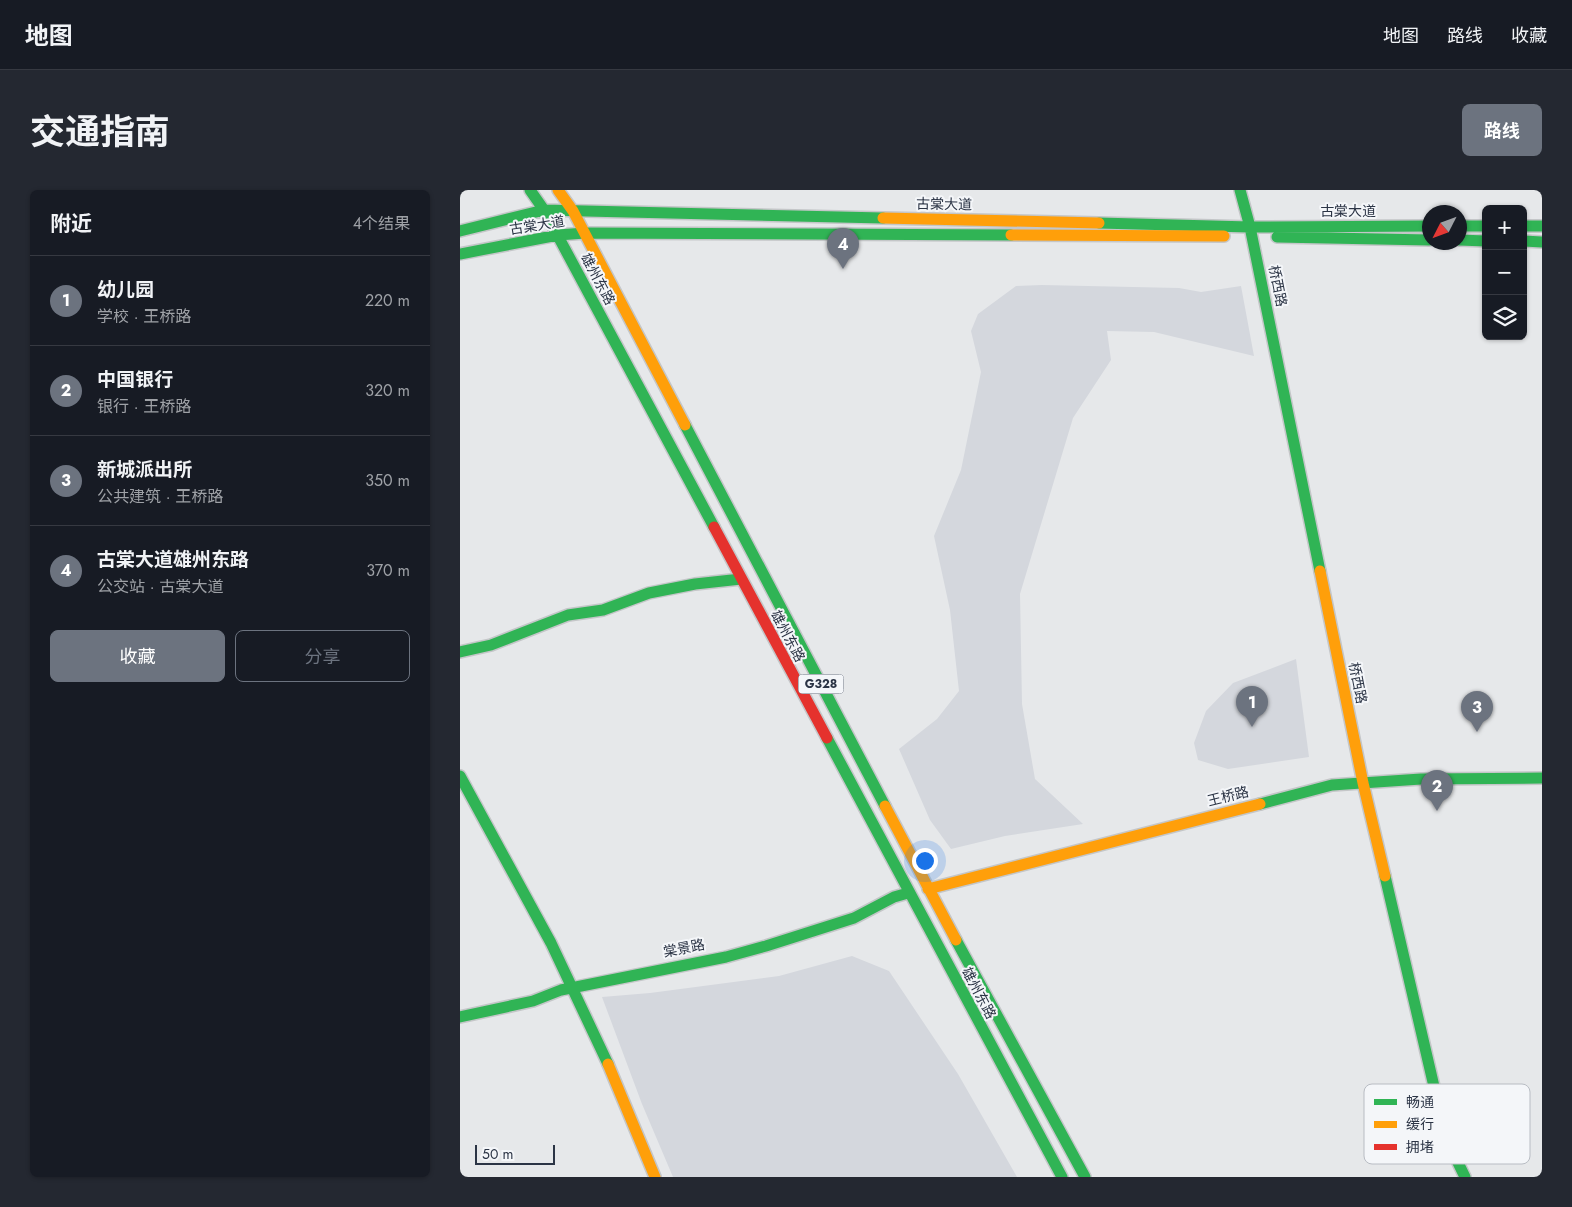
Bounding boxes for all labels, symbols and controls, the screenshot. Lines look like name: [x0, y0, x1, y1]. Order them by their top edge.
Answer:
text: 地图: [25, 18, 73, 53]
text: 地图: [1383, 23, 1419, 49]
text: 路线: [1447, 23, 1483, 49]
text: 收藏: [1511, 23, 1547, 49]
button: 路线: [1462, 104, 1542, 156]
text: 交通指南: [30, 107, 170, 157]
street label: 古棠大道: [916, 194, 972, 214]
street label: 古棠大道: [1320, 201, 1376, 221]
north arrow: [1422, 205, 1467, 250]
map controls: [1482, 205, 1527, 340]
button: +: [1482, 205, 1527, 250]
text: 附近: [50, 209, 92, 239]
street label: 古棠大道: [508, 211, 566, 239]
text: 4个结果: [353, 212, 410, 235]
pin: 4: [827, 228, 859, 269]
street label: 雄州东路: [576, 250, 620, 308]
button: −: [1482, 250, 1527, 295]
street label: 桥西路: [1264, 263, 1292, 309]
text: 幼儿园: [97, 276, 154, 303]
text: 1: [62, 289, 70, 312]
text: 220 m: [365, 289, 410, 312]
button: layers: [1482, 295, 1527, 340]
text: 学校 · 王桥路: [97, 305, 191, 328]
text: 中国银行: [97, 366, 173, 393]
text: 2: [61, 379, 71, 402]
text: 320 m: [365, 379, 410, 402]
text: 银行 · 王桥路: [97, 395, 191, 418]
text: 新城派出所: [97, 456, 192, 483]
text: 3: [61, 469, 71, 492]
text: 350 m: [365, 469, 410, 492]
text: 公共建筑 · 王桥路: [97, 485, 223, 508]
text: 古棠大道雄州东路: [97, 546, 249, 573]
text: 4: [60, 559, 72, 582]
text: 370 m: [366, 559, 410, 582]
text: 公交站 · 古棠大道: [97, 575, 223, 598]
street label: 雄州东路: [766, 607, 810, 665]
button: 收藏: [50, 630, 225, 682]
button: 分享: [235, 630, 410, 682]
street label: 桥西路: [1344, 660, 1372, 706]
road number: G328: [798, 674, 844, 694]
pin: 1: [1236, 686, 1268, 727]
pin: 3: [1461, 691, 1493, 732]
pin: 2: [1421, 770, 1453, 811]
street label: 王桥路: [1205, 781, 1251, 811]
your location: [912, 848, 938, 874]
street label: 棠景路: [661, 934, 707, 962]
street label: 雄州东路: [957, 964, 1001, 1022]
legend: [1364, 1084, 1530, 1164]
text: 畅通: [1406, 1092, 1434, 1112]
text: 缓行: [1406, 1114, 1434, 1134]
text: 拥堵: [1406, 1137, 1434, 1157]
scale bar: [475, 1142, 555, 1165]
text: 50 m: [482, 1144, 513, 1164]

